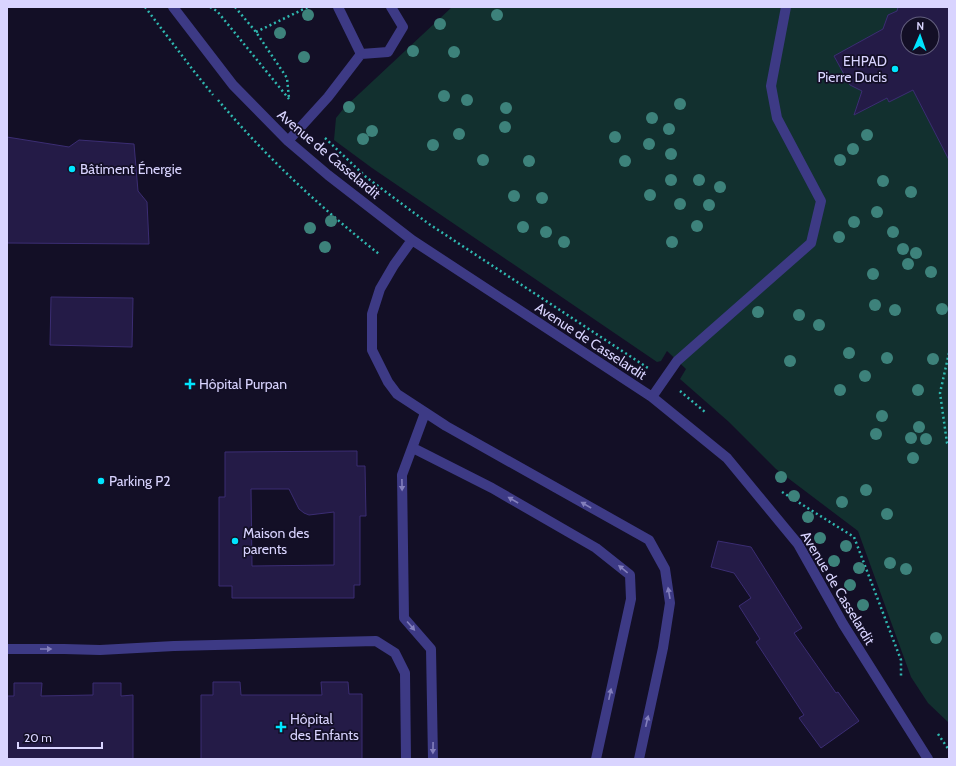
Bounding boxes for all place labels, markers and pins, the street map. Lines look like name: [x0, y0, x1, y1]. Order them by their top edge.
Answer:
place label: EHPAD Pierre Ducis: [817, 52, 887, 86]
marker: EHPAD Pierre Ducis: [890, 64, 900, 74]
place label: Bâtiment Énergie: [80, 160, 182, 178]
marker: Bâtiment Énergie: [67, 164, 77, 174]
place label: Hôpital Purpan: [199, 375, 287, 393]
marker: Hôpital Purpan: [184, 378, 196, 390]
place label: Parking P2: [109, 472, 171, 490]
marker: Parking P2: [96, 476, 106, 486]
place label: Maison des parents: [243, 524, 309, 558]
marker: Maison des parents: [230, 536, 240, 546]
place label: Hôpital des Enfants: [290, 710, 359, 744]
marker: Hôpital des Enfants: [275, 721, 287, 733]

